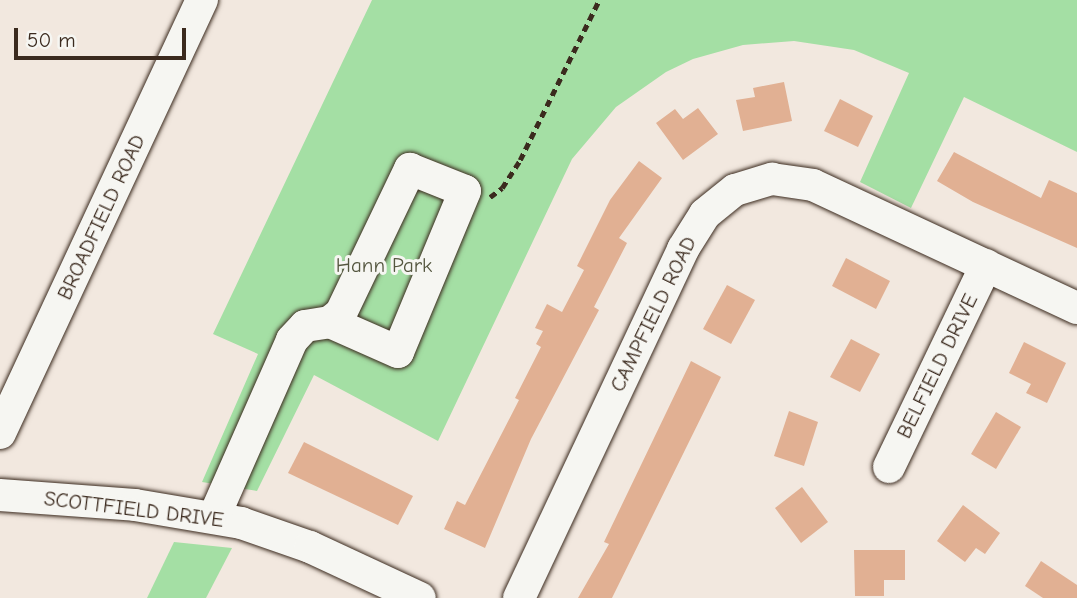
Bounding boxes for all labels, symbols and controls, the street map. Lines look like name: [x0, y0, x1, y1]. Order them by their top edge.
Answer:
scale bar: [18, 14, 189, 58]
text: 50 m: [27, 28, 76, 52]
street label: BROADFIELD ROAD: [52, 130, 150, 304]
street label: CAMPFIELD ROAD: [605, 232, 701, 396]
park label: Hann Park: [336, 252, 432, 278]
street label: BELFIELD DRIVE: [891, 290, 983, 442]
street label: SCOTTFIELD DRIVE: [43, 485, 225, 533]

